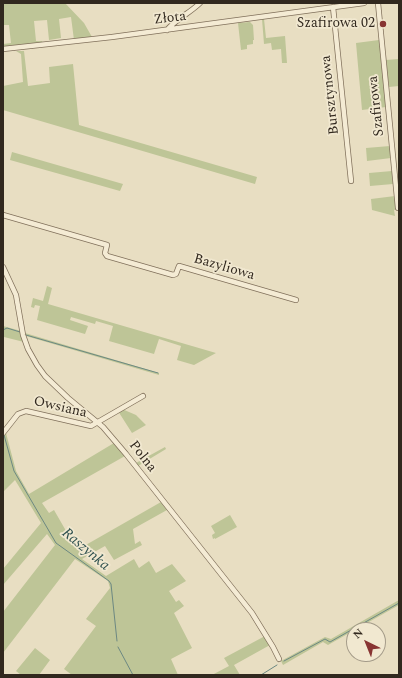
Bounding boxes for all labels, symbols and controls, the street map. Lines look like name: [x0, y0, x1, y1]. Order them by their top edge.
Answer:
street label: Złota: [153, 9, 187, 29]
place label: Szafirowa 02: [297, 16, 375, 32]
marker: Szafirowa 02: [378, 19, 388, 29]
street label: Bursztynowa: [318, 54, 344, 136]
street label: Szafirowa: [365, 75, 389, 137]
street label: Bazyliowa: [191, 251, 257, 285]
street label: Owsiana: [32, 394, 88, 422]
street label: Polna: [125, 438, 159, 476]
water label: Raszynka: [57, 525, 113, 575]
north arrow: [346, 622, 386, 662]
text: N: [349, 624, 367, 643]

